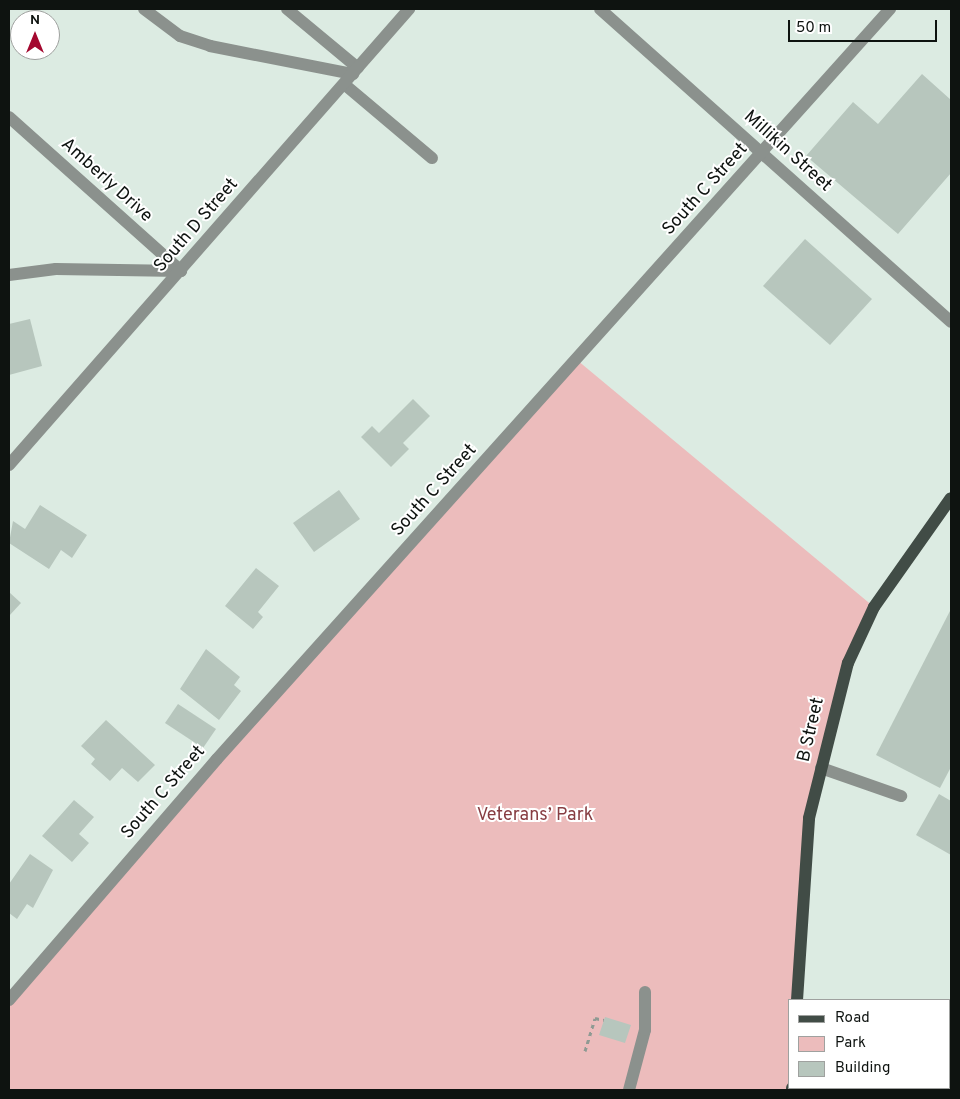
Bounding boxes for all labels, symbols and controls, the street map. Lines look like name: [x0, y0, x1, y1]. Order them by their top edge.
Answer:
north arrow: [10, 10, 60, 60]
scale bar: [790, 10, 939, 42]
text: N: [30, 12, 40, 29]
text: 50 m: [796, 19, 831, 38]
street label: Millikin Street: [738, 107, 836, 197]
street label: Amberly Drive: [56, 134, 156, 228]
street label: South C Street: [659, 139, 753, 241]
street label: South D Street: [150, 175, 244, 277]
street label: South C Street: [388, 440, 482, 542]
street label: B Street: [794, 696, 830, 764]
street label: South C Street: [118, 742, 210, 844]
park label: Veterans’ Park: [477, 805, 593, 827]
legend: [788, 999, 950, 1089]
text: Road: [835, 1009, 870, 1028]
text: Park: [835, 1034, 866, 1053]
text: Building: [835, 1059, 890, 1078]

